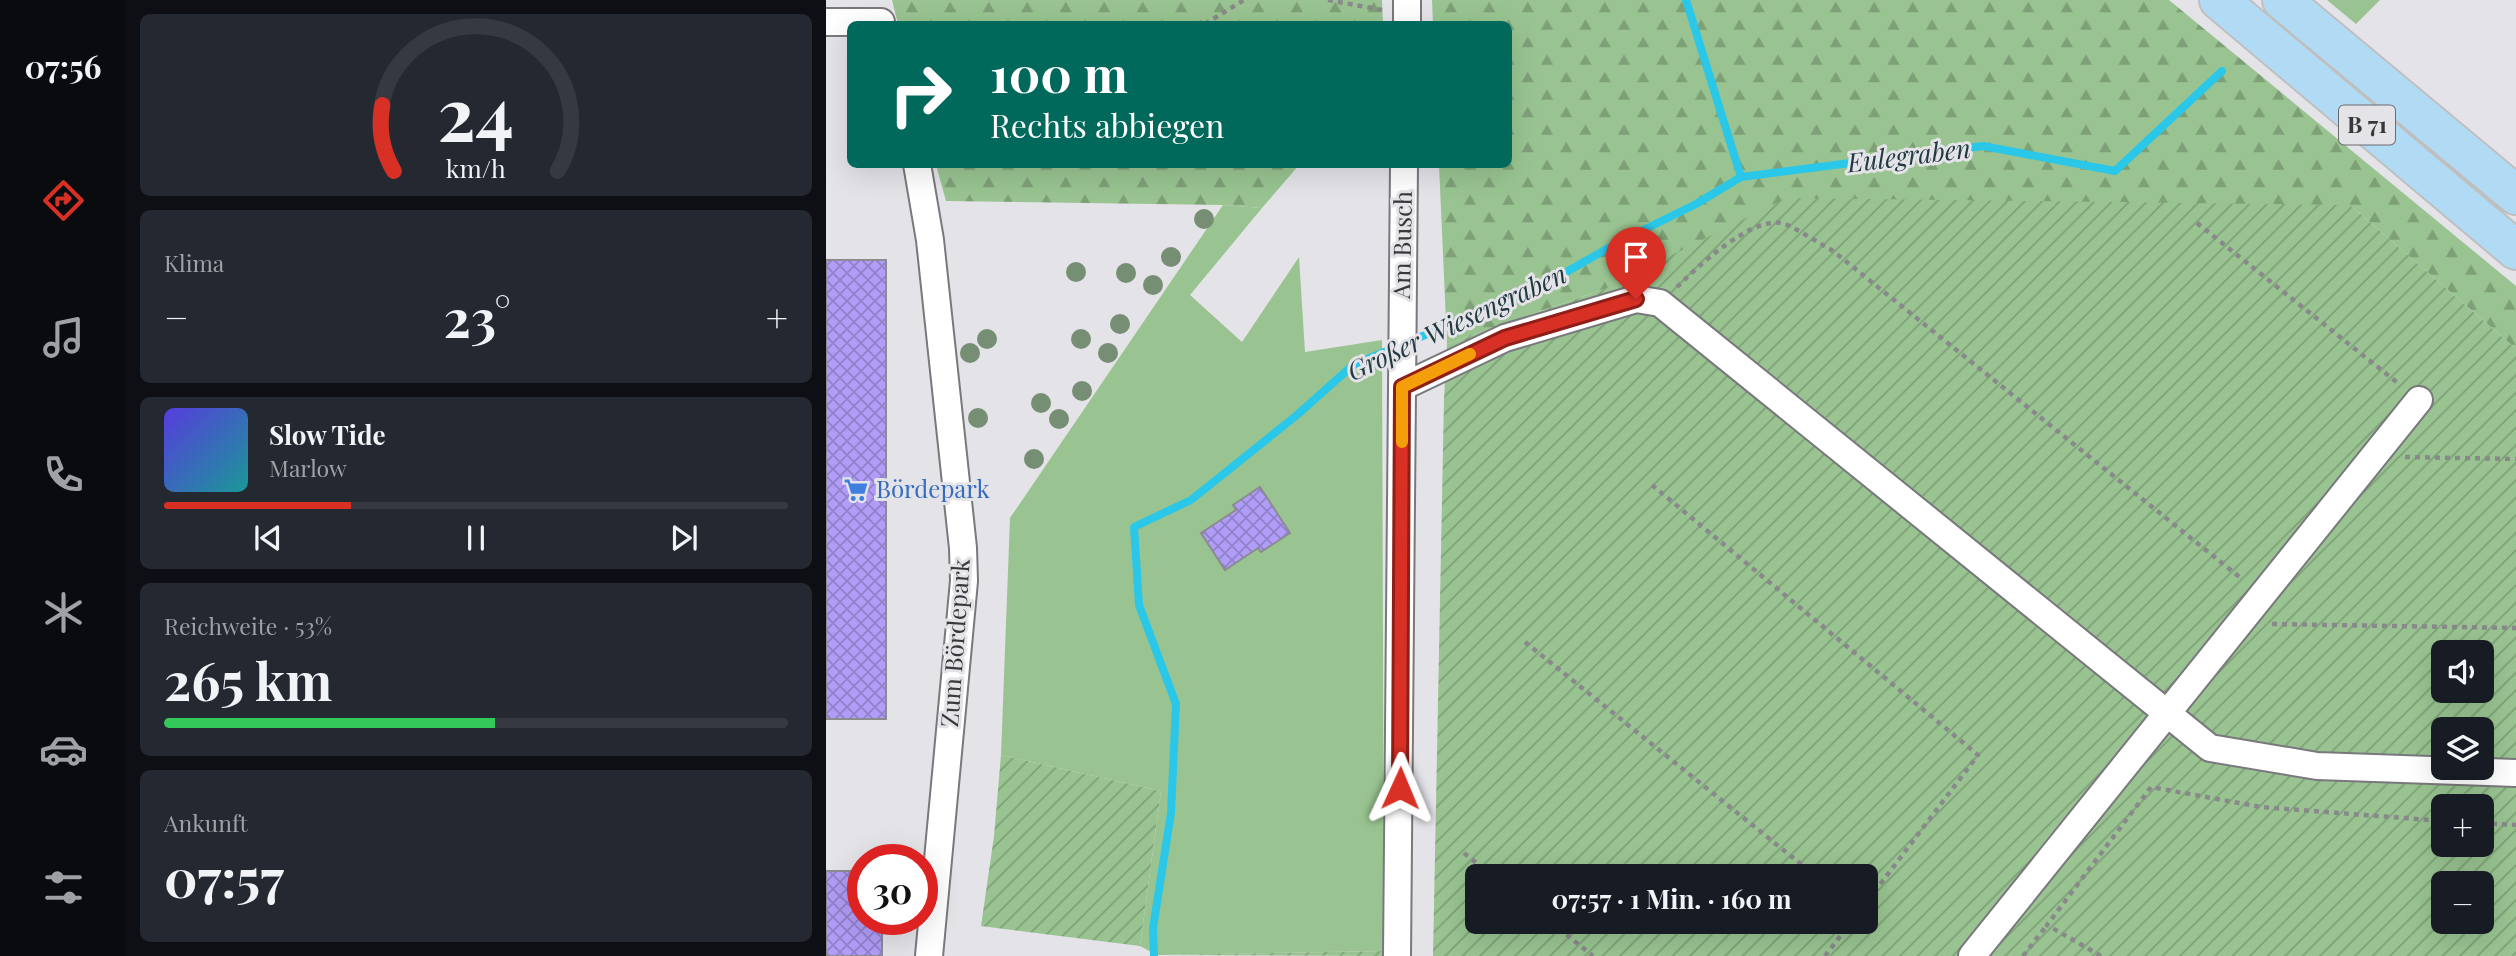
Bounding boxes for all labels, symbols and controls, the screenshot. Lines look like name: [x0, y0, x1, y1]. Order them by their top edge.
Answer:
text: 100 m: [990, 40, 1128, 105]
text: 07:56: [24, 44, 102, 87]
icon: right: [875, 49, 966, 140]
text: 24: [438, 62, 514, 159]
text: Rechts abbiegen: [990, 103, 1224, 146]
road number: B 71: [2339, 106, 2395, 144]
water label: Eulegraben: [1844, 130, 1973, 180]
text: km/h: [446, 151, 506, 184]
icon: directions: [39, 176, 88, 225]
street label: Am Busch: [1384, 191, 1418, 300]
pin: [1606, 227, 1666, 299]
icon: arrive: [1617, 238, 1655, 276]
text: Klima: [164, 247, 224, 278]
water label: Großer Wiesengraben: [1341, 255, 1572, 388]
text: 23°: [444, 282, 511, 351]
text: −: [164, 291, 189, 342]
text: +: [766, 291, 788, 342]
icon: music: [39, 313, 88, 362]
text: Slow Tide: [269, 417, 386, 452]
icon: phone: [39, 450, 88, 499]
text: Marlow: [269, 452, 347, 483]
place label: Bördepark: [876, 472, 990, 504]
supermarket icon: Bördepark: [842, 476, 870, 504]
icon: previous: [249, 519, 287, 557]
icon: pause: [457, 519, 495, 557]
icon: next: [665, 519, 703, 557]
street label: Zum Bördepark: [932, 557, 976, 728]
icon: climate: [39, 588, 88, 637]
text: Reichweite · 53%: [164, 610, 332, 641]
map controls: [2431, 640, 2494, 934]
button: sound: [2431, 640, 2494, 703]
text: 265 km: [164, 645, 332, 714]
button: layers: [2431, 717, 2494, 780]
icon: car: [39, 725, 88, 774]
position arrow: [1363, 751, 1437, 825]
button: +: [2431, 794, 2494, 857]
text: Ankunft: [164, 807, 248, 838]
text: 07:57: [164, 842, 284, 911]
speed limit sign: 30: [847, 844, 938, 935]
icon: filters: [39, 863, 88, 912]
button: −: [2431, 871, 2494, 934]
text: 07:57 · 1 Min. · 160 m: [1551, 881, 1792, 916]

